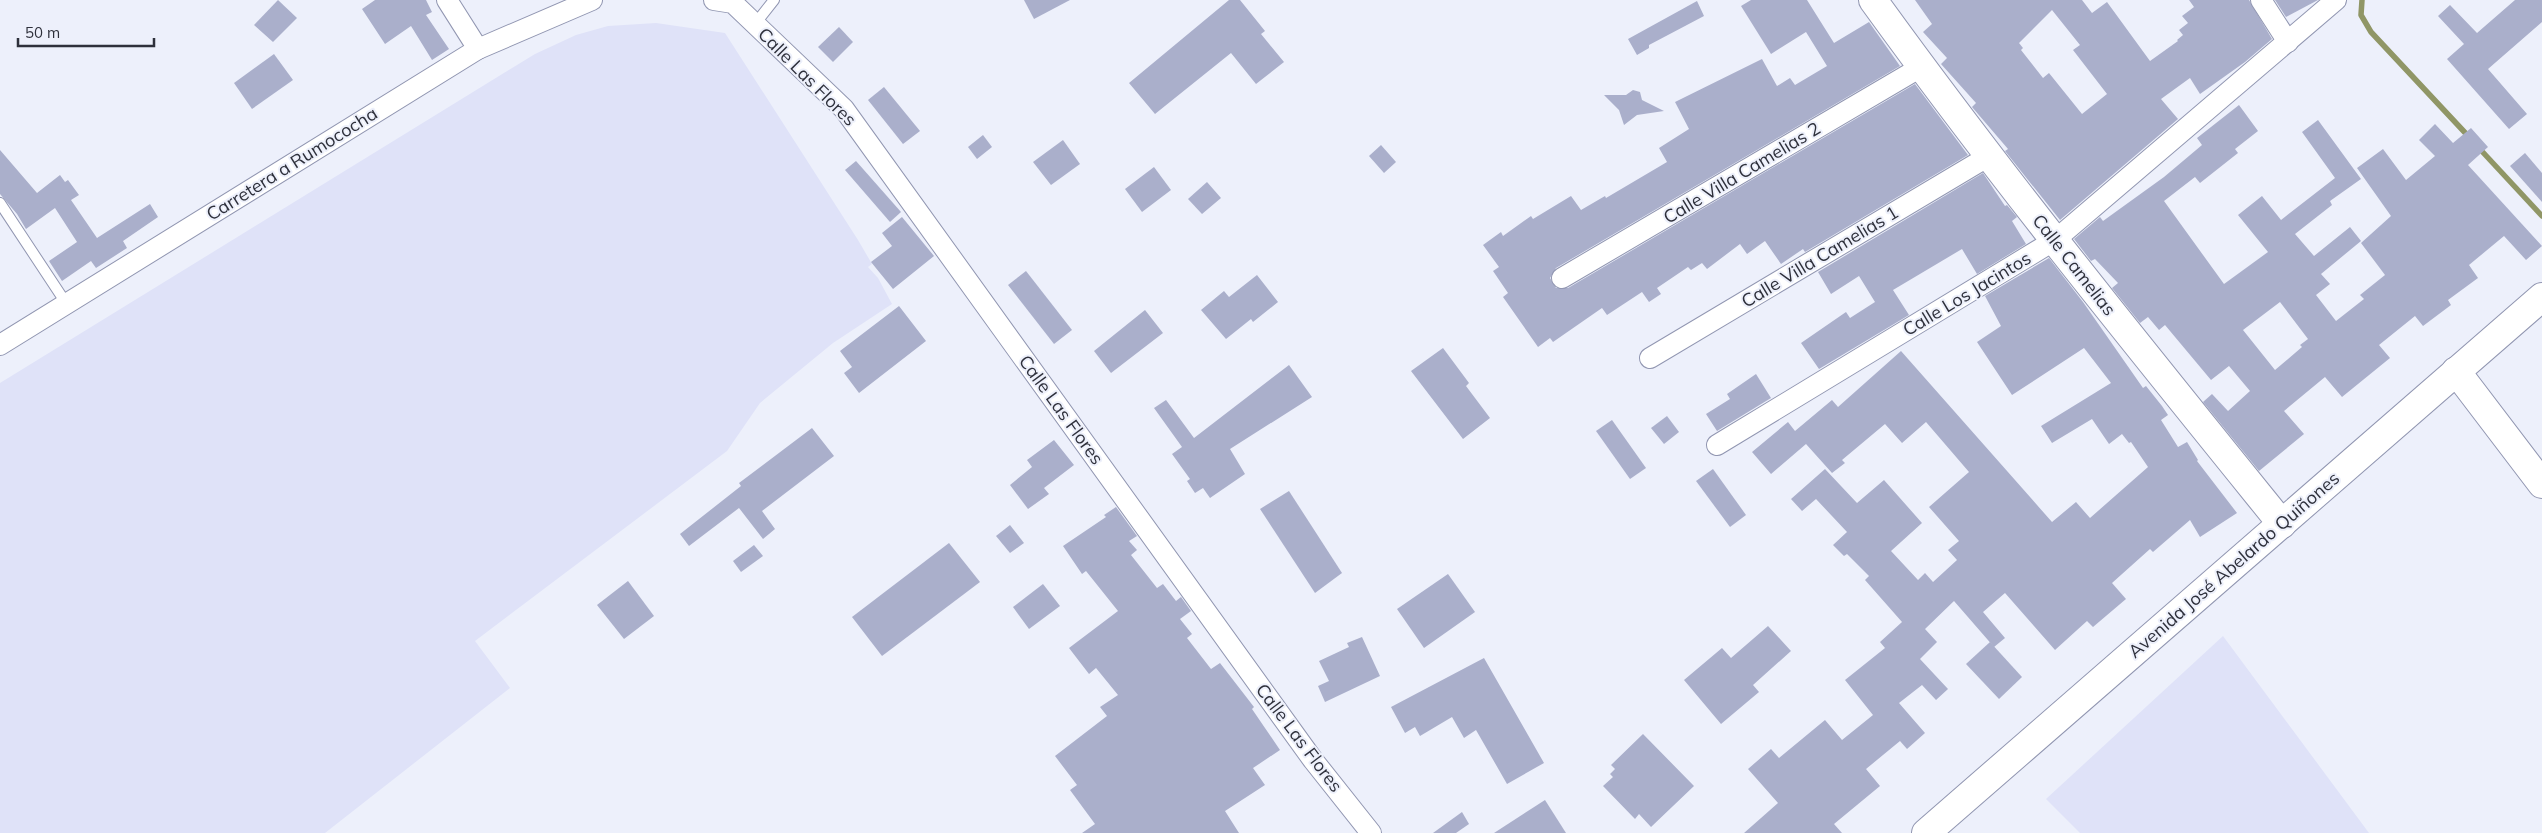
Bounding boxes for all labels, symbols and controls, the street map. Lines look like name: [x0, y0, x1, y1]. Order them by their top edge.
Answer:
scale bar: [18, 15, 154, 47]
text: 50 m: [25, 23, 60, 42]
street label: Calle Las Flores: [753, 23, 861, 131]
street label: Carretera a Rumococha: [202, 102, 381, 226]
street label: Calle Villa Camelias 2: [1659, 117, 1824, 229]
street label: Calle Villa Camelias 1: [1737, 201, 1902, 313]
street label: Calle Camelias: [2028, 209, 2121, 320]
street label: Calle Los Jacintos: [1899, 246, 2035, 341]
street label: Calle Las Flores: [1014, 350, 1109, 469]
street label: Avenida José Abelardo Quiñones: [2123, 467, 2344, 663]
street label: Calle Las Flores: [1251, 679, 1348, 797]

